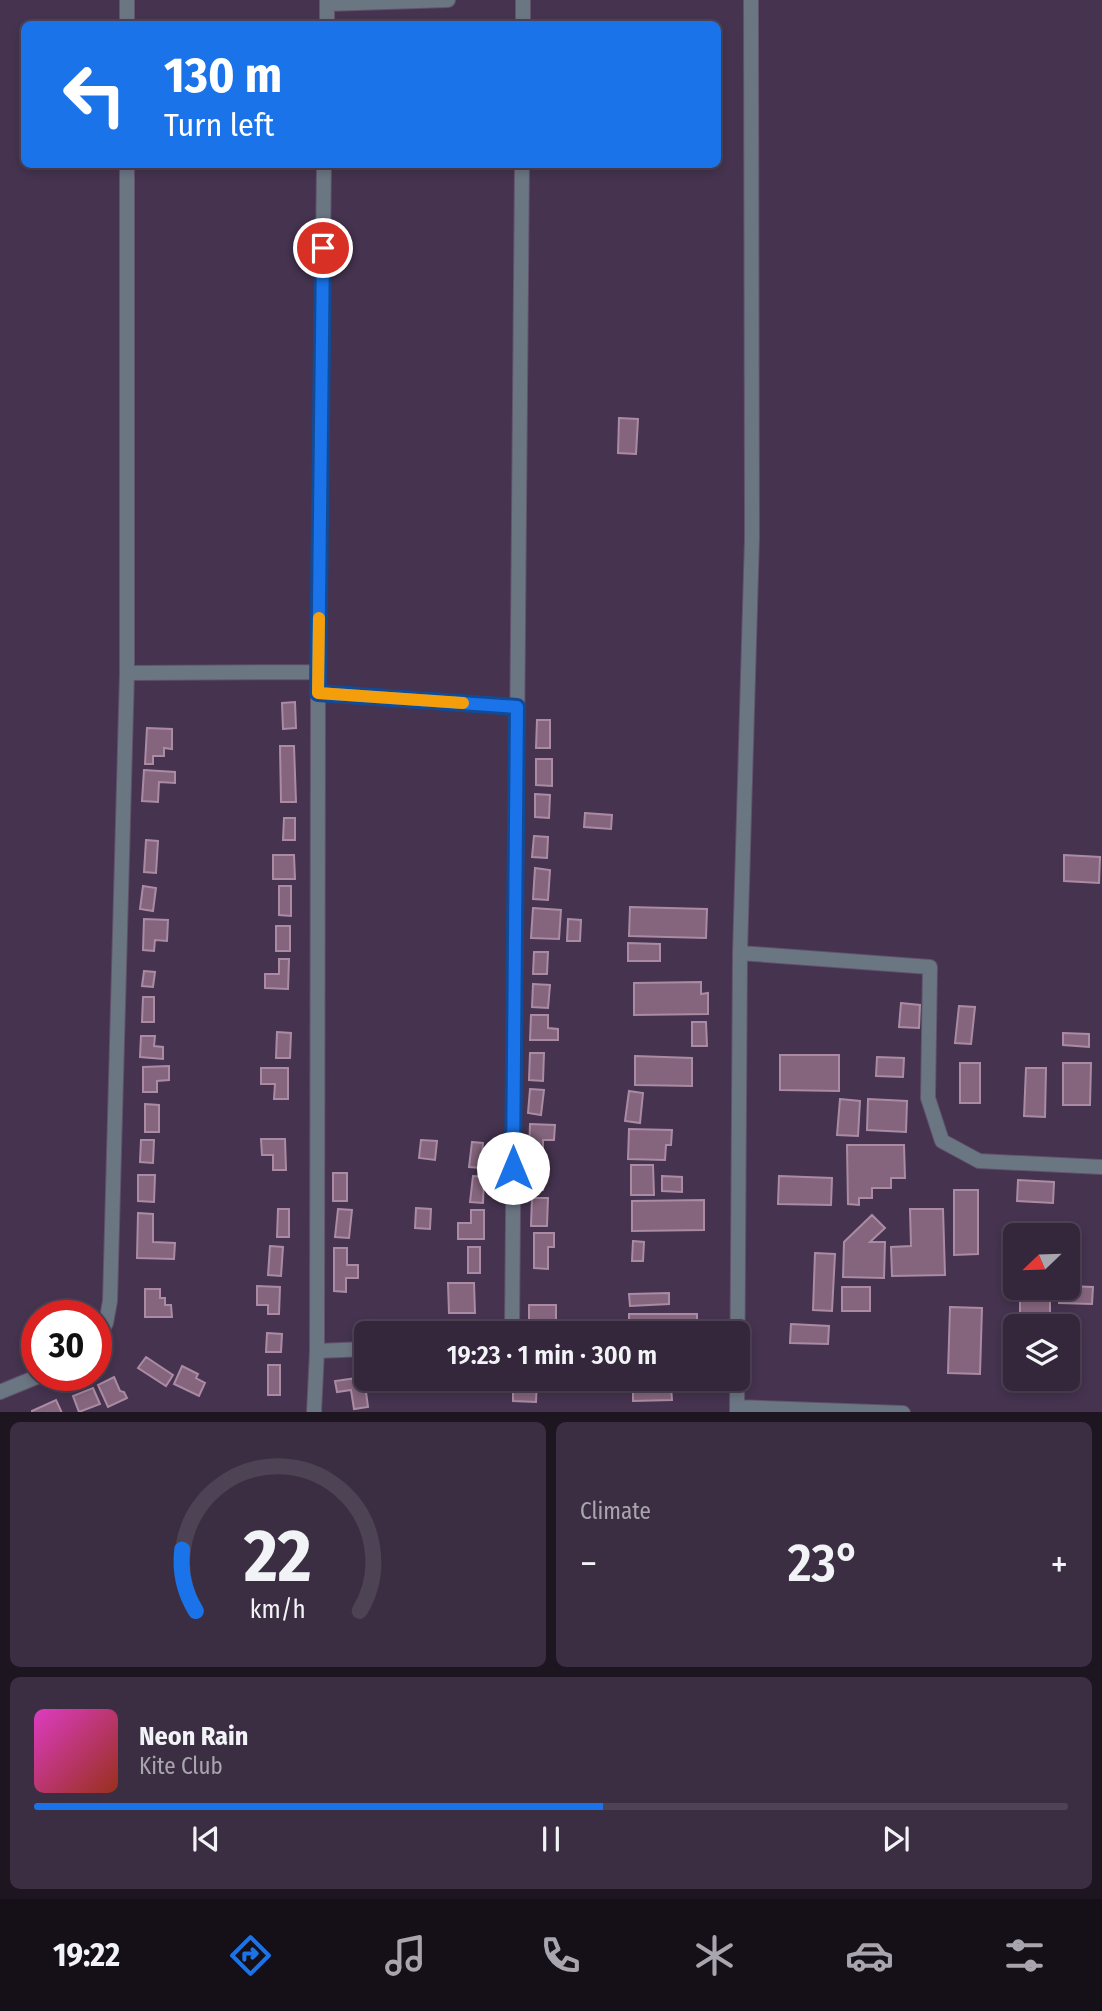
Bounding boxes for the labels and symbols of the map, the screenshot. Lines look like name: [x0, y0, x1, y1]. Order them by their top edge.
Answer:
pin: [293, 218, 353, 278]
position arrow: [476, 1131, 550, 1205]
north arrow: [1003, 1223, 1080, 1300]
speed limit sign: 30: [21, 1300, 112, 1391]

